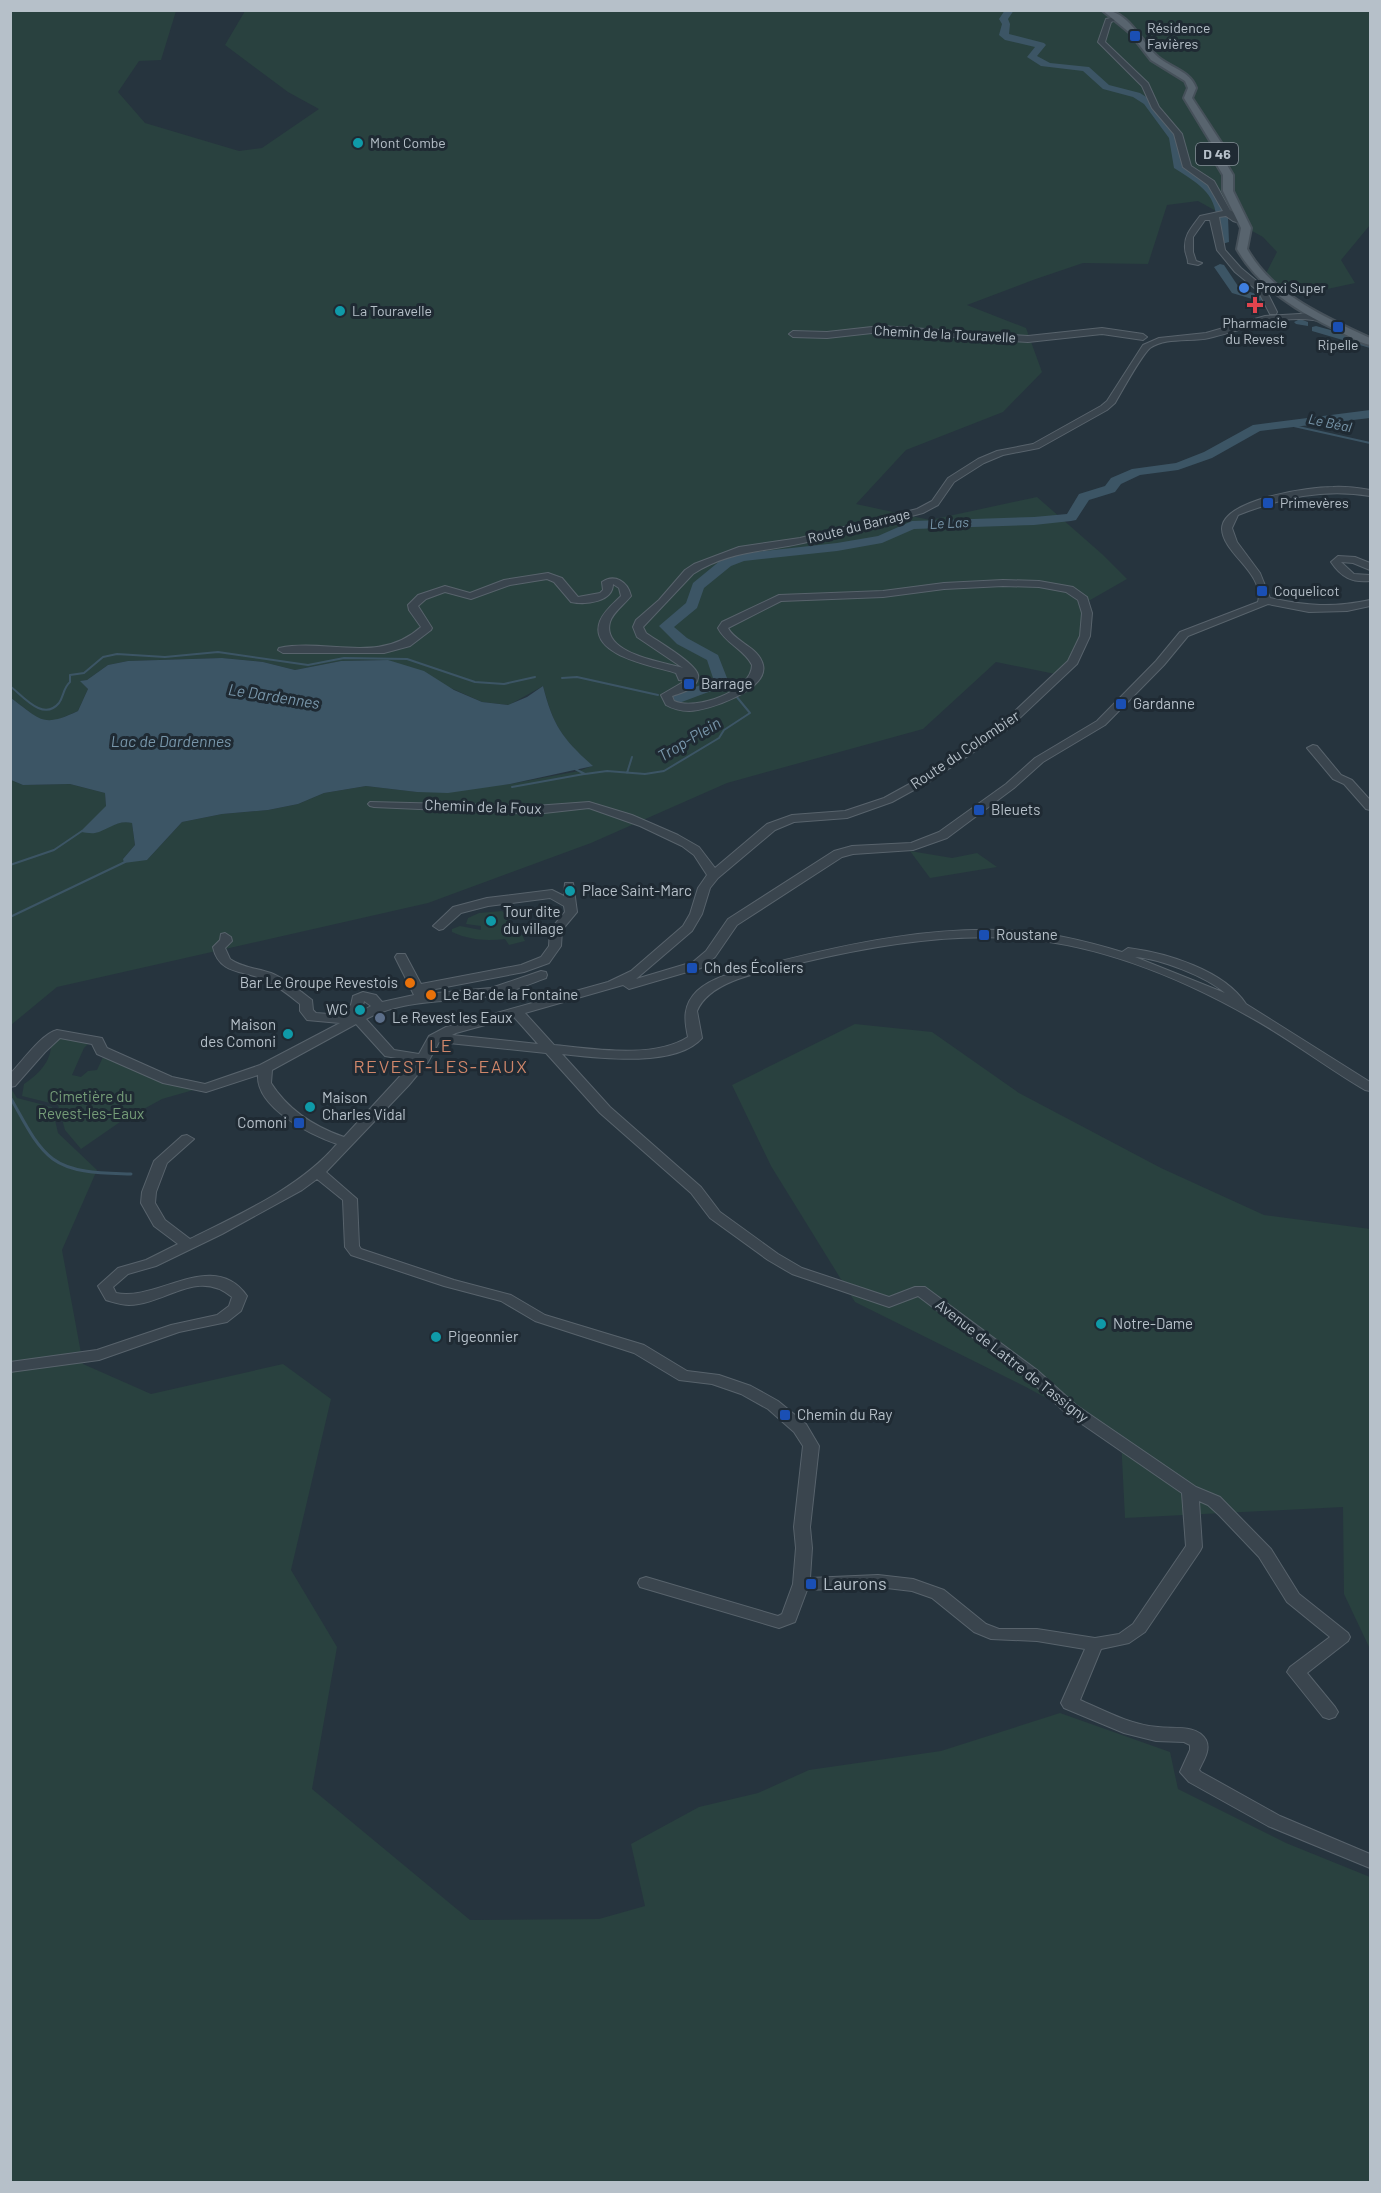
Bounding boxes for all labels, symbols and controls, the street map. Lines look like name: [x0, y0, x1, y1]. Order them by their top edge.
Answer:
place label: Résidence Favières: [1147, 19, 1210, 52]
marker: Résidence Favières: [1128, 29, 1142, 43]
place label: Mont Combe: [370, 134, 446, 151]
marker: Mont Combe: [351, 136, 365, 150]
road number: D 46: [1196, 143, 1238, 165]
place label: Proxi Super: [1256, 279, 1326, 296]
marker: Proxi Super: [1237, 281, 1251, 295]
marker: Pharmacie du Revest: [1248, 298, 1262, 312]
place label: La Touravelle: [352, 302, 432, 319]
marker: La Touravelle: [333, 304, 347, 318]
place label: Pharmacie du Revest: [1222, 314, 1288, 347]
marker: Ripelle: [1331, 320, 1345, 334]
street label: Chemin de la Touravelle: [874, 321, 1016, 346]
place label: Ripelle: [1317, 336, 1359, 353]
water label: Le Béal: [1307, 410, 1353, 435]
place label: Primevères: [1280, 494, 1349, 511]
marker: Primevères: [1261, 496, 1275, 510]
street label: Route du Barrage: [806, 505, 912, 546]
water label: Le Las: [929, 513, 970, 532]
place label: Coquelicot: [1274, 582, 1339, 599]
marker: Coquelicot: [1255, 584, 1269, 598]
place label: Barrage: [701, 674, 753, 692]
marker: Barrage: [682, 677, 696, 691]
water label: Le Dardennes: [227, 679, 322, 712]
place label: Gardanne: [1133, 694, 1195, 712]
marker: Gardanne: [1114, 697, 1128, 711]
street label: Route du Colombier: [907, 706, 1023, 792]
water label: Trop-Plein: [654, 712, 724, 765]
water label: Lac de Dardennes: [111, 731, 232, 750]
street label: Chemin de la Foux: [424, 795, 542, 817]
place label: Bleuets: [991, 800, 1040, 818]
marker: Bleuets: [972, 803, 986, 817]
place label: Place Saint-Marc: [582, 881, 692, 899]
marker: Place Saint-Marc: [563, 884, 577, 898]
place label: Tour dite du village: [503, 902, 564, 937]
marker: Tour dite du village: [484, 914, 498, 928]
place label: Roustane: [996, 925, 1058, 943]
marker: Roustane: [977, 928, 991, 942]
place label: Ch des Écoliers: [704, 958, 803, 976]
marker: Ch des Écoliers: [685, 961, 699, 975]
place label: Bar Le Groupe Revestois: [240, 973, 398, 991]
marker: Bar Le Groupe Revestois: [403, 976, 417, 990]
place label: Le Bar de la Fontaine: [443, 985, 578, 1003]
marker: Le Bar de la Fontaine: [424, 988, 438, 1002]
place label: WC: [326, 1000, 348, 1018]
marker: WC: [353, 1003, 367, 1017]
place label: Le Revest les Eaux: [392, 1008, 512, 1026]
marker: Le Revest les Eaux: [373, 1011, 387, 1025]
place label: Maison des Comoni: [200, 1015, 276, 1050]
marker: Maison des Comoni: [281, 1027, 295, 1041]
district label: LE REVEST-LES-EAUX: [354, 1034, 528, 1077]
park label: Cimetière du Revest-les-Eaux: [38, 1087, 144, 1122]
place label: Maison Charles Vidal: [322, 1088, 406, 1123]
marker: Maison Charles Vidal: [303, 1100, 317, 1114]
place label: Comoni: [237, 1113, 287, 1131]
marker: Comoni: [292, 1116, 306, 1130]
street label: Avenue de Lattre de Tassigny: [932, 1295, 1093, 1426]
place label: Notre-Dame: [1113, 1314, 1193, 1332]
marker: Notre-Dame: [1094, 1317, 1108, 1331]
place label: Pigeonnier: [448, 1327, 519, 1345]
marker: Pigeonnier: [429, 1330, 443, 1344]
place label: Chemin du Ray: [797, 1405, 892, 1423]
marker: Chemin du Ray: [778, 1408, 792, 1422]
place label: Laurons: [823, 1572, 887, 1594]
marker: Laurons: [804, 1577, 818, 1591]

